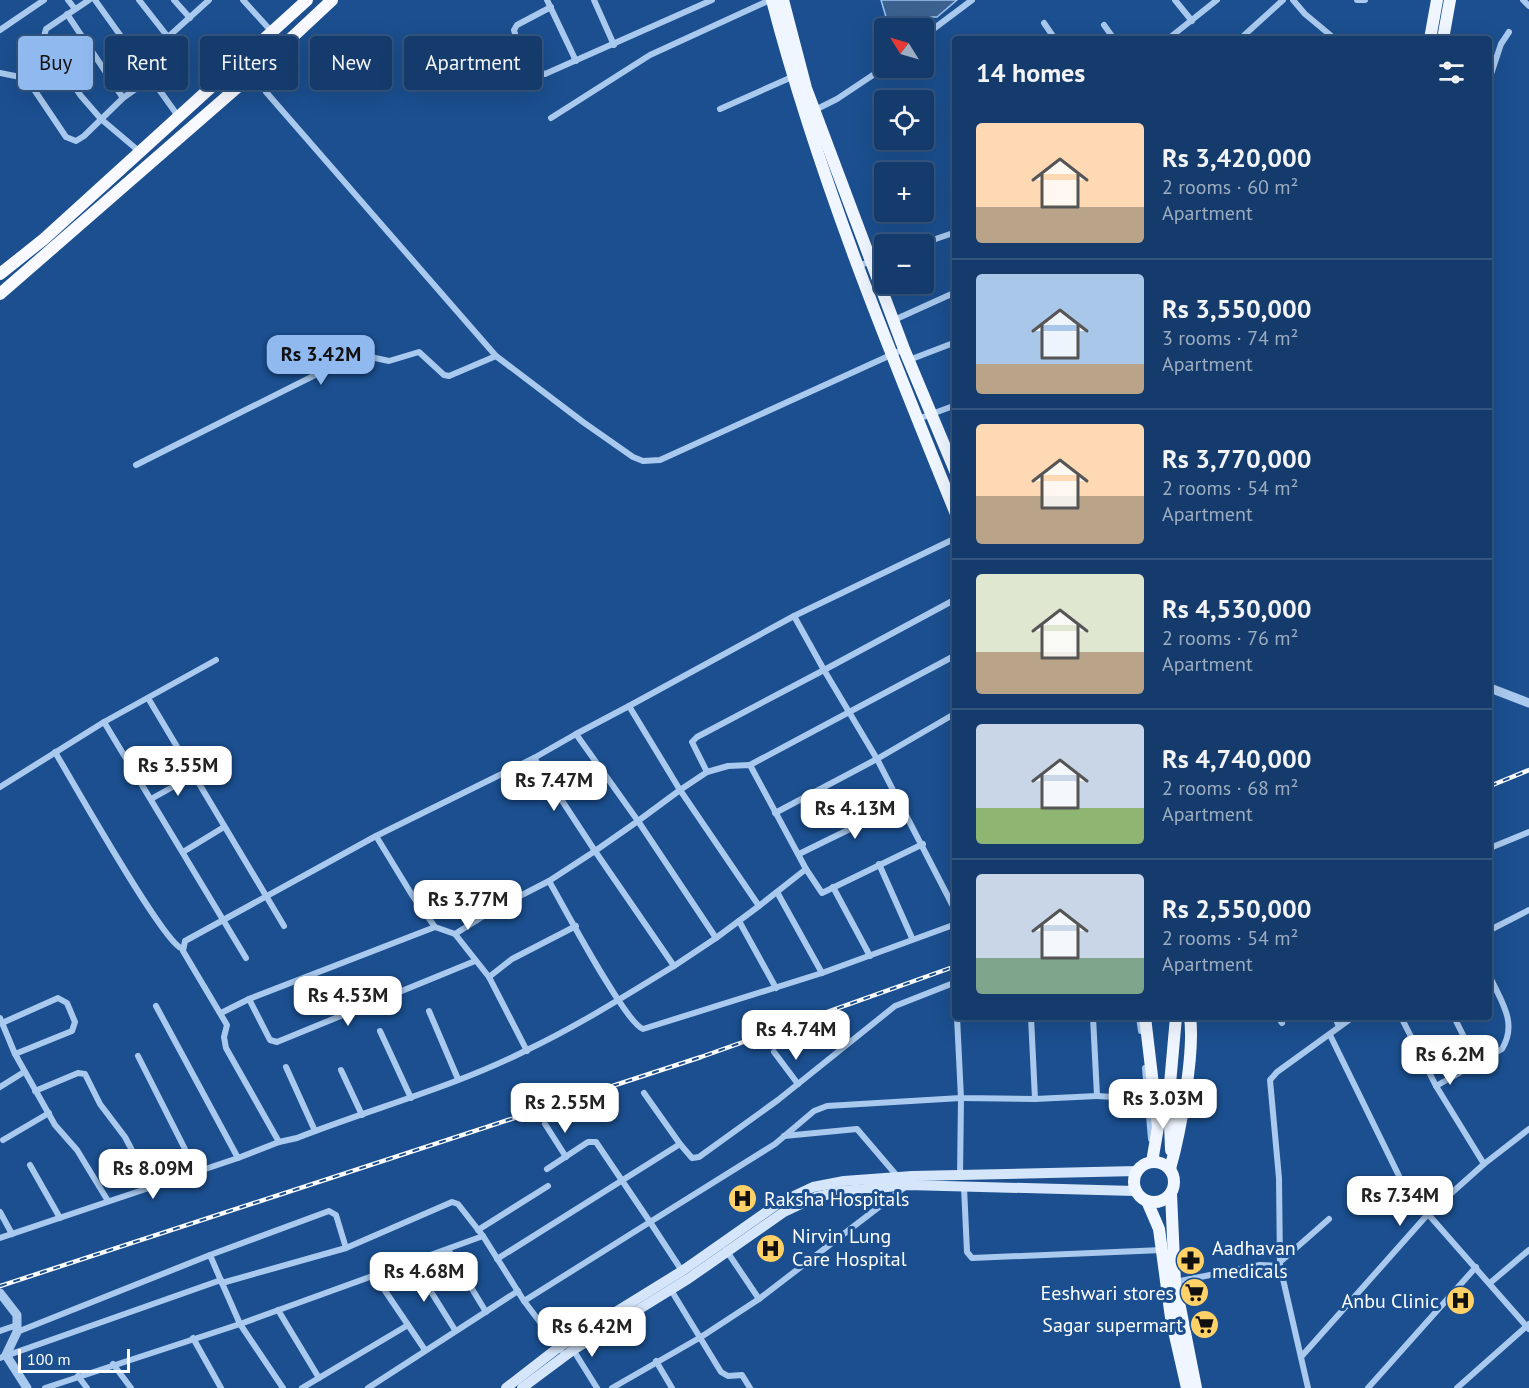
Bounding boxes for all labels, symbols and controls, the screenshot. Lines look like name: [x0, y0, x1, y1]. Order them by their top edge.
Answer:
north arrow: [874, 18, 934, 78]
map controls: [874, 18, 934, 294]
chip: Buy: [18, 36, 93, 90]
chip: Rent: [105, 36, 188, 90]
chip: Filters: [200, 36, 298, 90]
chip: New: [310, 36, 392, 90]
chip: Apartment: [404, 36, 542, 90]
text: 14 homes: [976, 56, 1085, 89]
icon: filters: [1435, 56, 1468, 89]
button: locate: [874, 90, 934, 150]
text: Rs 3,420,000: [1162, 141, 1312, 174]
icon: home: [1024, 147, 1096, 219]
button: +: [874, 162, 934, 222]
text: 2 rooms · 60 m²: [1162, 174, 1298, 200]
text: Apartment: [1162, 200, 1253, 226]
button: −: [874, 234, 934, 294]
text: Rs 3,550,000: [1162, 292, 1312, 325]
icon: home: [1024, 298, 1096, 370]
text: 3 rooms · 74 m²: [1162, 325, 1298, 351]
pin: Rs 3.42M: [259, 335, 383, 386]
text: Rs 3.42M: [281, 341, 361, 367]
text: Apartment: [1162, 351, 1253, 377]
text: Rs 3,770,000: [1162, 442, 1312, 475]
icon: home: [1024, 448, 1096, 520]
text: 2 rooms · 54 m²: [1162, 475, 1298, 501]
text: Apartment: [1162, 501, 1253, 527]
text: Rs 4,530,000: [1162, 592, 1312, 625]
icon: home: [1024, 598, 1096, 670]
text: 2 rooms · 76 m²: [1162, 625, 1298, 651]
text: Apartment: [1162, 651, 1253, 677]
text: Rs 4,740,000: [1162, 742, 1312, 775]
pin: Rs 3.55M: [116, 746, 240, 797]
icon: home: [1024, 748, 1096, 820]
text: Rs 3.55M: [138, 752, 218, 778]
pin: Rs 7.47M: [492, 761, 616, 812]
text: Rs 7.47M: [515, 767, 593, 793]
text: 2 rooms · 68 m²: [1162, 775, 1298, 801]
pin: Rs 4.13M: [793, 789, 917, 840]
text: Rs 4.13M: [815, 795, 895, 821]
text: Apartment: [1162, 801, 1253, 827]
pin: Rs 3.77M: [406, 880, 530, 931]
text: Rs 3.77M: [428, 886, 508, 912]
text: Rs 2,550,000: [1162, 892, 1312, 925]
icon: home: [1024, 898, 1096, 970]
text: 2 rooms · 54 m²: [1162, 925, 1298, 951]
text: Apartment: [1162, 951, 1253, 977]
pin: Rs 4.53M: [286, 976, 410, 1027]
text: Rs 4.53M: [308, 982, 388, 1008]
pin: Rs 4.74M: [734, 1010, 858, 1061]
text: Rs 4.74M: [756, 1016, 836, 1042]
pin: Rs 6.2M: [1395, 1035, 1505, 1086]
text: Rs 6.2M: [1415, 1041, 1485, 1067]
pin: Rs 3.03M: [1101, 1079, 1225, 1130]
pin: Rs 2.55M: [503, 1083, 627, 1134]
text: Rs 3.03M: [1123, 1085, 1203, 1111]
text: Rs 2.55M: [525, 1089, 605, 1115]
pin: Rs 8.09M: [91, 1149, 215, 1200]
text: Rs 8.09M: [113, 1155, 193, 1181]
pin: Rs 7.34M: [1338, 1176, 1462, 1227]
text: Rs 7.34M: [1361, 1182, 1439, 1208]
hospital icon: Raksha Hospitals: [727, 1183, 759, 1215]
place label: Raksha Hospitals: [764, 1186, 910, 1212]
place label: Nirvin Lung Care Hospital: [792, 1223, 907, 1272]
hospital icon: Nirvin Lung Care Hospital: [755, 1232, 787, 1264]
place label: Aadhavan medicals: [1212, 1235, 1296, 1284]
pharmacy icon: Aadhavan medicals: [1175, 1244, 1207, 1276]
pin: Rs 4.68M: [362, 1252, 486, 1303]
text: Rs 4.68M: [384, 1258, 464, 1284]
supermarket icon: Eeshwari stores: [1179, 1277, 1211, 1309]
place label: Eeshwari stores: [1041, 1280, 1174, 1306]
hospital icon: Anbu Clinic: [1444, 1285, 1476, 1317]
place label: Anbu Clinic: [1342, 1288, 1439, 1314]
pin: Rs 6.42M: [530, 1307, 654, 1358]
supermarket icon: Sagar supermart: [1188, 1309, 1220, 1341]
place label: Sagar supermart: [1042, 1312, 1183, 1338]
text: Rs 6.42M: [552, 1313, 632, 1339]
scale bar: [18, 1346, 130, 1374]
text: 100 m: [27, 1349, 70, 1369]

